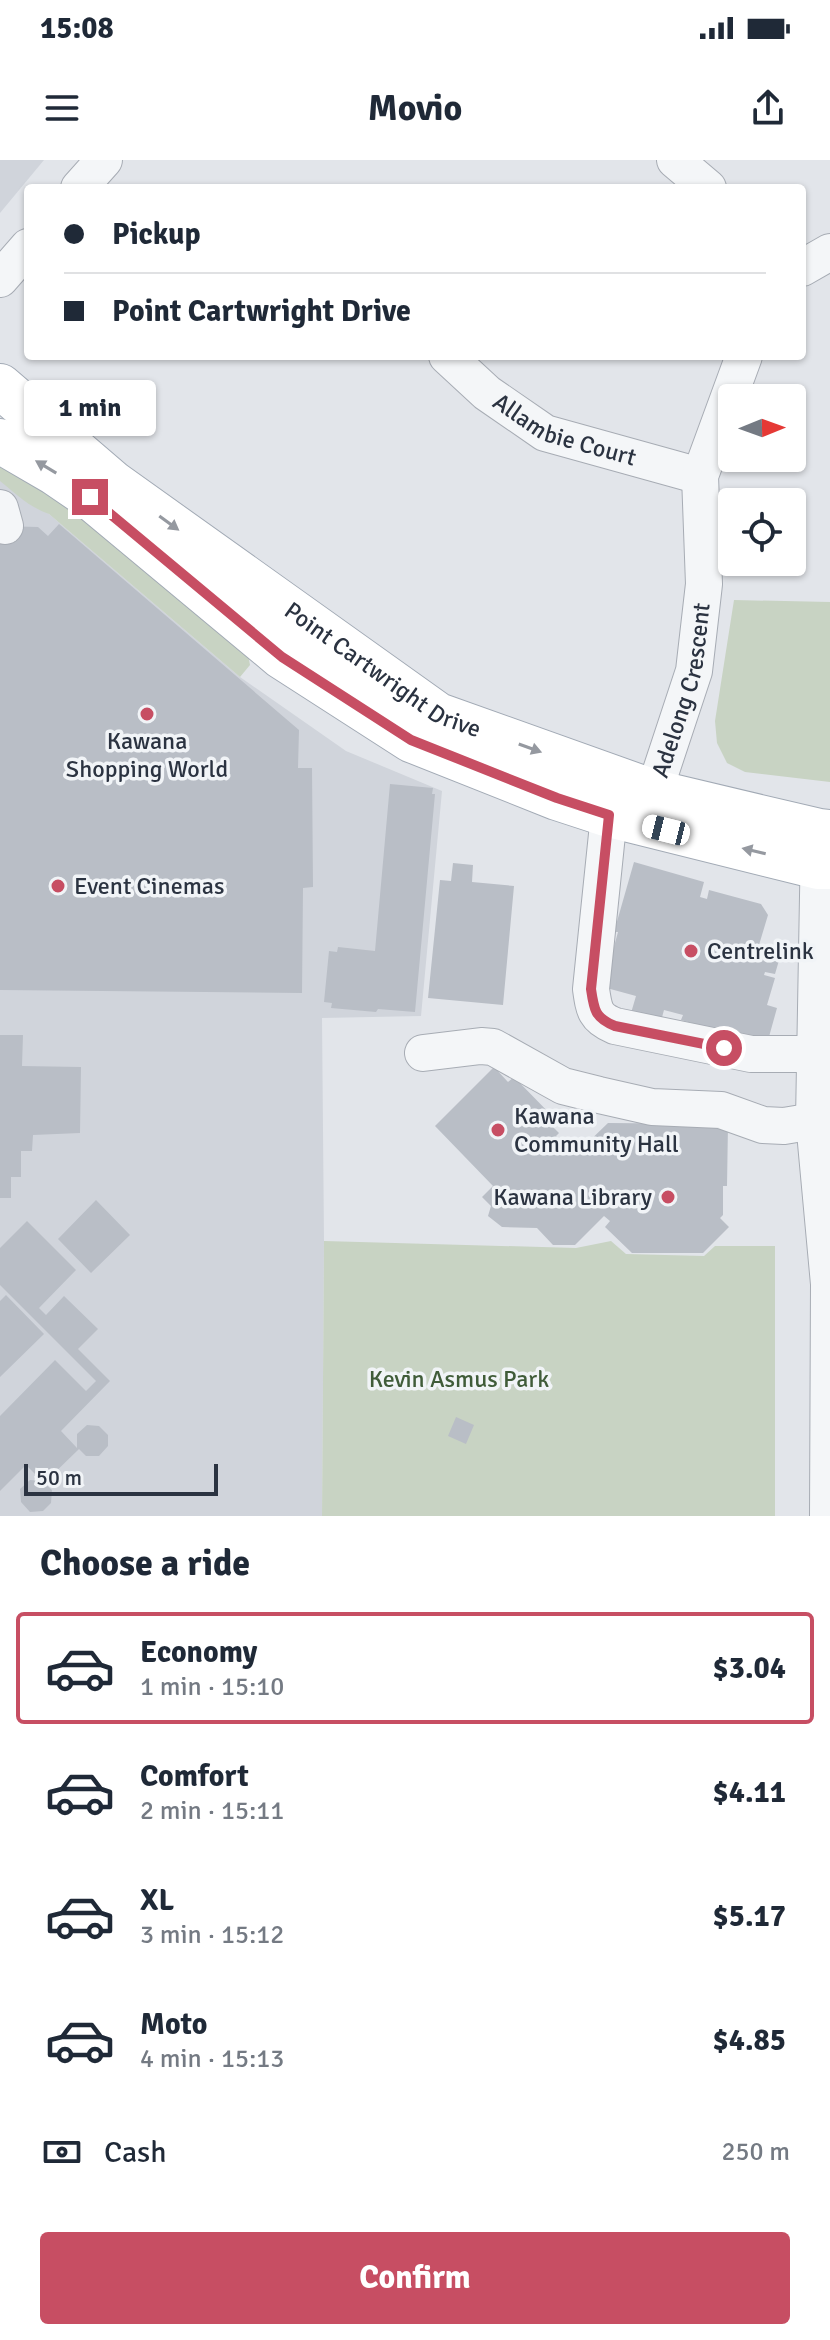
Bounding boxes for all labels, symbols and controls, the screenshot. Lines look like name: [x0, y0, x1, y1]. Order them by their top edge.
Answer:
text: 15:08: [40, 10, 114, 47]
icon: menu: [40, 86, 84, 130]
text: Movio: [368, 86, 462, 131]
icon: share: [746, 86, 790, 130]
text: Pickup: [112, 216, 201, 253]
text: Point Cartwright Drive: [112, 293, 411, 330]
callout: 1 min: [24, 381, 156, 437]
north arrow: [718, 384, 806, 472]
map controls: [718, 384, 806, 576]
street label: Allambie Court: [487, 387, 640, 473]
text: 1 min: [59, 392, 121, 424]
one-way arrow: [35, 460, 57, 474]
route end: [72, 479, 108, 515]
button: locate: [718, 488, 806, 576]
one-way arrow: [158, 515, 179, 531]
street label: Point Cartwright Drive: [279, 595, 485, 744]
street label: Adelong Crescent: [645, 601, 717, 781]
marker: Kawana Shopping World: [138, 705, 156, 723]
place label: Kawana Shopping World: [66, 726, 228, 784]
one-way arrow: [518, 742, 542, 754]
car: [640, 813, 692, 847]
one-way arrow: [741, 844, 766, 857]
place label: Event Cinemas: [74, 871, 225, 901]
marker: Event Cinemas: [49, 877, 67, 895]
place label: Centrelink: [707, 936, 814, 966]
marker: Centrelink: [682, 942, 700, 960]
route start: [706, 1030, 742, 1066]
place label: Kawana Community Hall: [514, 1101, 679, 1159]
marker: Kawana Community Hall: [489, 1121, 507, 1139]
place label: Kawana Library: [493, 1182, 652, 1212]
marker: Kawana Library: [659, 1188, 677, 1206]
park label: Kevin Asmus Park: [369, 1364, 549, 1394]
scale bar: [24, 1460, 218, 1496]
text: 50 m: [36, 1464, 82, 1491]
text: Choose a ride: [40, 1541, 250, 1586]
icon: car: [44, 1632, 116, 1704]
text: Economy: [140, 1634, 257, 1671]
text: $3.04: [713, 1650, 786, 1687]
text: 1 min · 15:10: [140, 1671, 284, 1703]
icon: car: [44, 1756, 116, 1828]
text: Comfort: [140, 1758, 249, 1795]
text: $4.11: [713, 1774, 786, 1811]
text: 2 min · 15:11: [140, 1795, 284, 1827]
icon: car: [44, 1880, 116, 1952]
text: XL: [140, 1882, 174, 1919]
text: $5.17: [713, 1898, 786, 1935]
text: 3 min · 15:12: [140, 1919, 284, 1951]
icon: car: [44, 2004, 116, 2076]
text: Moto: [140, 2006, 207, 2043]
text: $4.85: [713, 2022, 786, 2059]
text: 4 min · 15:13: [140, 2043, 284, 2075]
icon: cash: [40, 2130, 84, 2174]
text: Cash: [104, 2134, 167, 2171]
text: 250 m: [721, 2136, 790, 2168]
button: Confirm: [40, 2232, 790, 2324]

